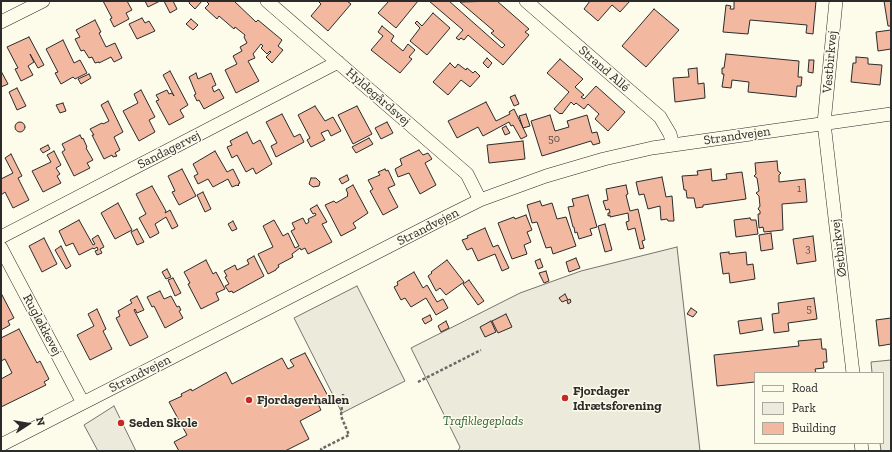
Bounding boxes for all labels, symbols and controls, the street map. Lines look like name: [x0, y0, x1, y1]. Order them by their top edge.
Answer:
street label: Vestbirkvej: [819, 30, 841, 94]
street label: Strand Allé: [575, 43, 633, 95]
street label: Hyldegårdsvej: [343, 65, 413, 129]
street label: Strandvejen: [703, 124, 771, 148]
street label: Sandagervej: [135, 127, 203, 173]
house number: 50: [548, 132, 560, 146]
house number: 1: [797, 182, 801, 196]
street label: Strandvejen: [394, 205, 462, 249]
street label: Østbirkvej: [828, 218, 850, 278]
house number: 3: [805, 242, 811, 256]
street label: Rugløkkevej: [19, 292, 65, 358]
house number: 5: [806, 302, 812, 316]
street label: Strandvejen: [106, 352, 174, 396]
legend: [754, 372, 884, 444]
text: Road: [792, 381, 818, 395]
place label: Fjordager Idrætsforening: [573, 383, 662, 414]
place label: Fjordagerhallen: [257, 392, 349, 408]
marker: Fjordager Idrætsforening: [560, 393, 570, 403]
marker: Fjordagerhallen: [244, 395, 254, 405]
text: Park: [792, 401, 816, 415]
north arrow: [8, 404, 48, 444]
park label: Trafiklegeplads: [443, 413, 523, 429]
place label: Seden Skole: [129, 415, 197, 431]
text: N: [33, 416, 47, 427]
marker: Seden Skole: [116, 418, 126, 428]
text: Building: [792, 421, 836, 435]

